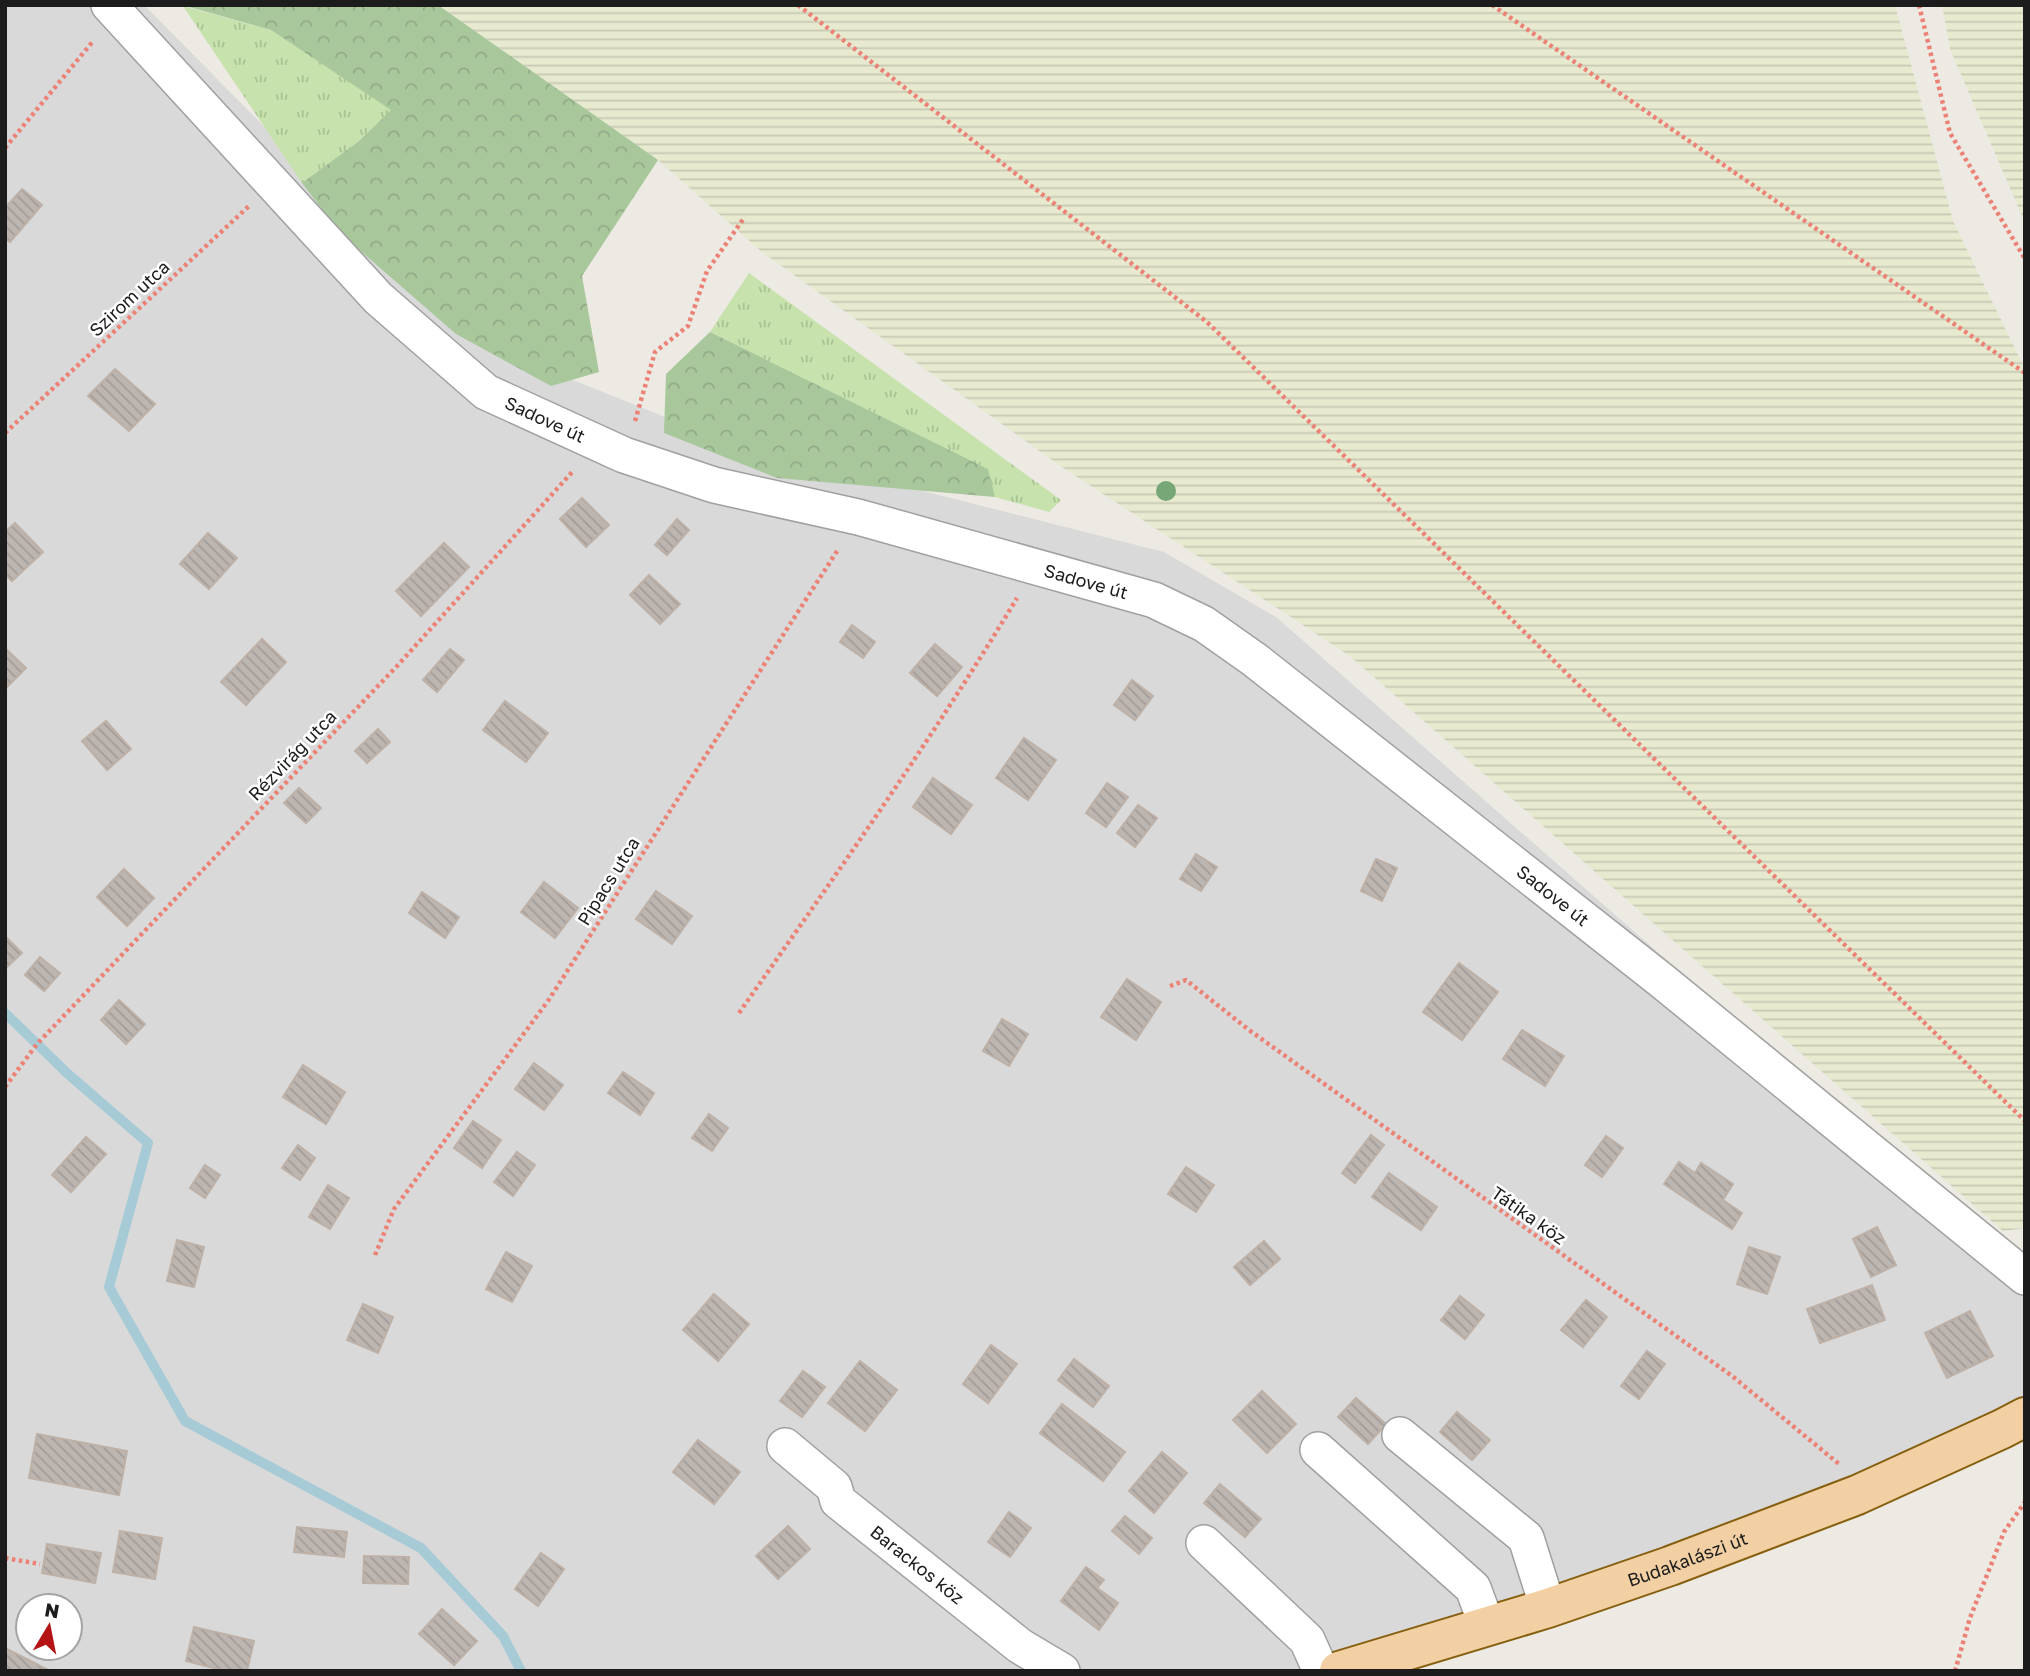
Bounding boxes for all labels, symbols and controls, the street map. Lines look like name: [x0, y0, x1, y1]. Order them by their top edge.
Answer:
street label: Szirom utca: [84, 255, 174, 341]
street label: Sadove út: [501, 391, 589, 447]
street label: Sadove út: [1042, 559, 1131, 603]
street label: Rézvirág utca: [243, 705, 341, 805]
street label: Pipacs utca: [572, 833, 644, 929]
street label: Sadove út: [1513, 860, 1594, 930]
street label: Tátika köz: [1487, 1181, 1571, 1249]
street label: Barackos köz: [866, 1520, 969, 1608]
street label: Budakalászi út: [1624, 1527, 1750, 1591]
north arrow: [14, 1592, 84, 1662]
text: N: [43, 1597, 61, 1622]

